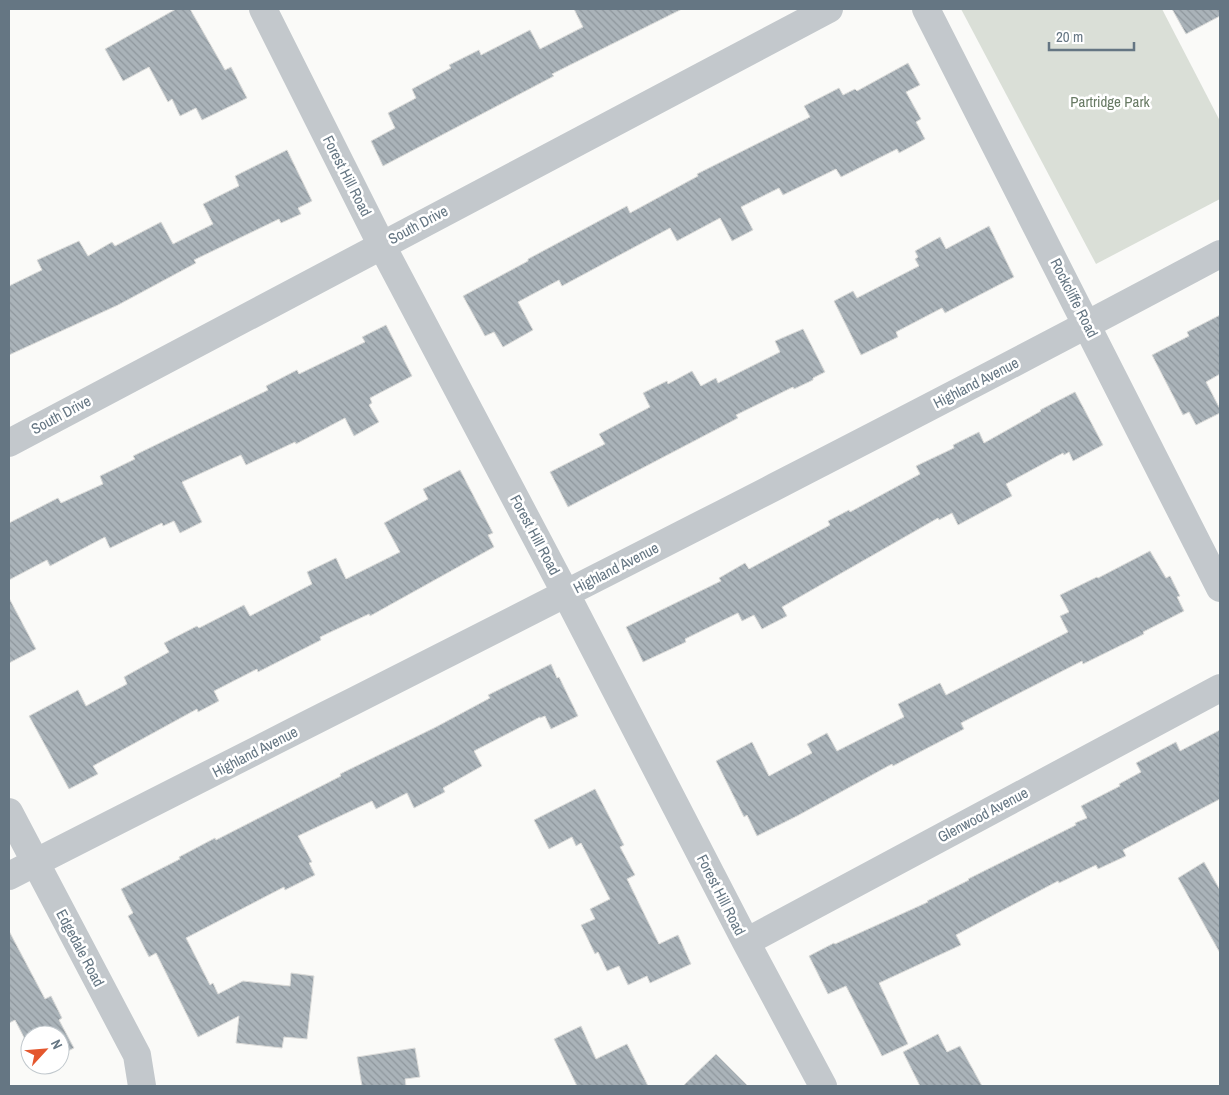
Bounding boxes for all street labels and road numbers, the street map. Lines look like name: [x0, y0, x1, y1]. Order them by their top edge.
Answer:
street label: Forest Hill Road: [318, 132, 377, 220]
street label: South Drive: [384, 200, 452, 249]
street label: Rockcliffe Road: [1045, 254, 1103, 341]
street label: Highland Avenue: [929, 352, 1022, 413]
street label: South Drive: [27, 390, 95, 439]
street label: Forest Hill Road: [505, 491, 565, 579]
street label: Highland Avenue: [569, 537, 662, 598]
street label: Highland Avenue: [208, 721, 301, 782]
street label: Glenwood Avenue: [934, 782, 1032, 847]
street label: Forest Hill Road: [692, 851, 751, 939]
street label: Edgedale Road: [51, 905, 110, 990]

